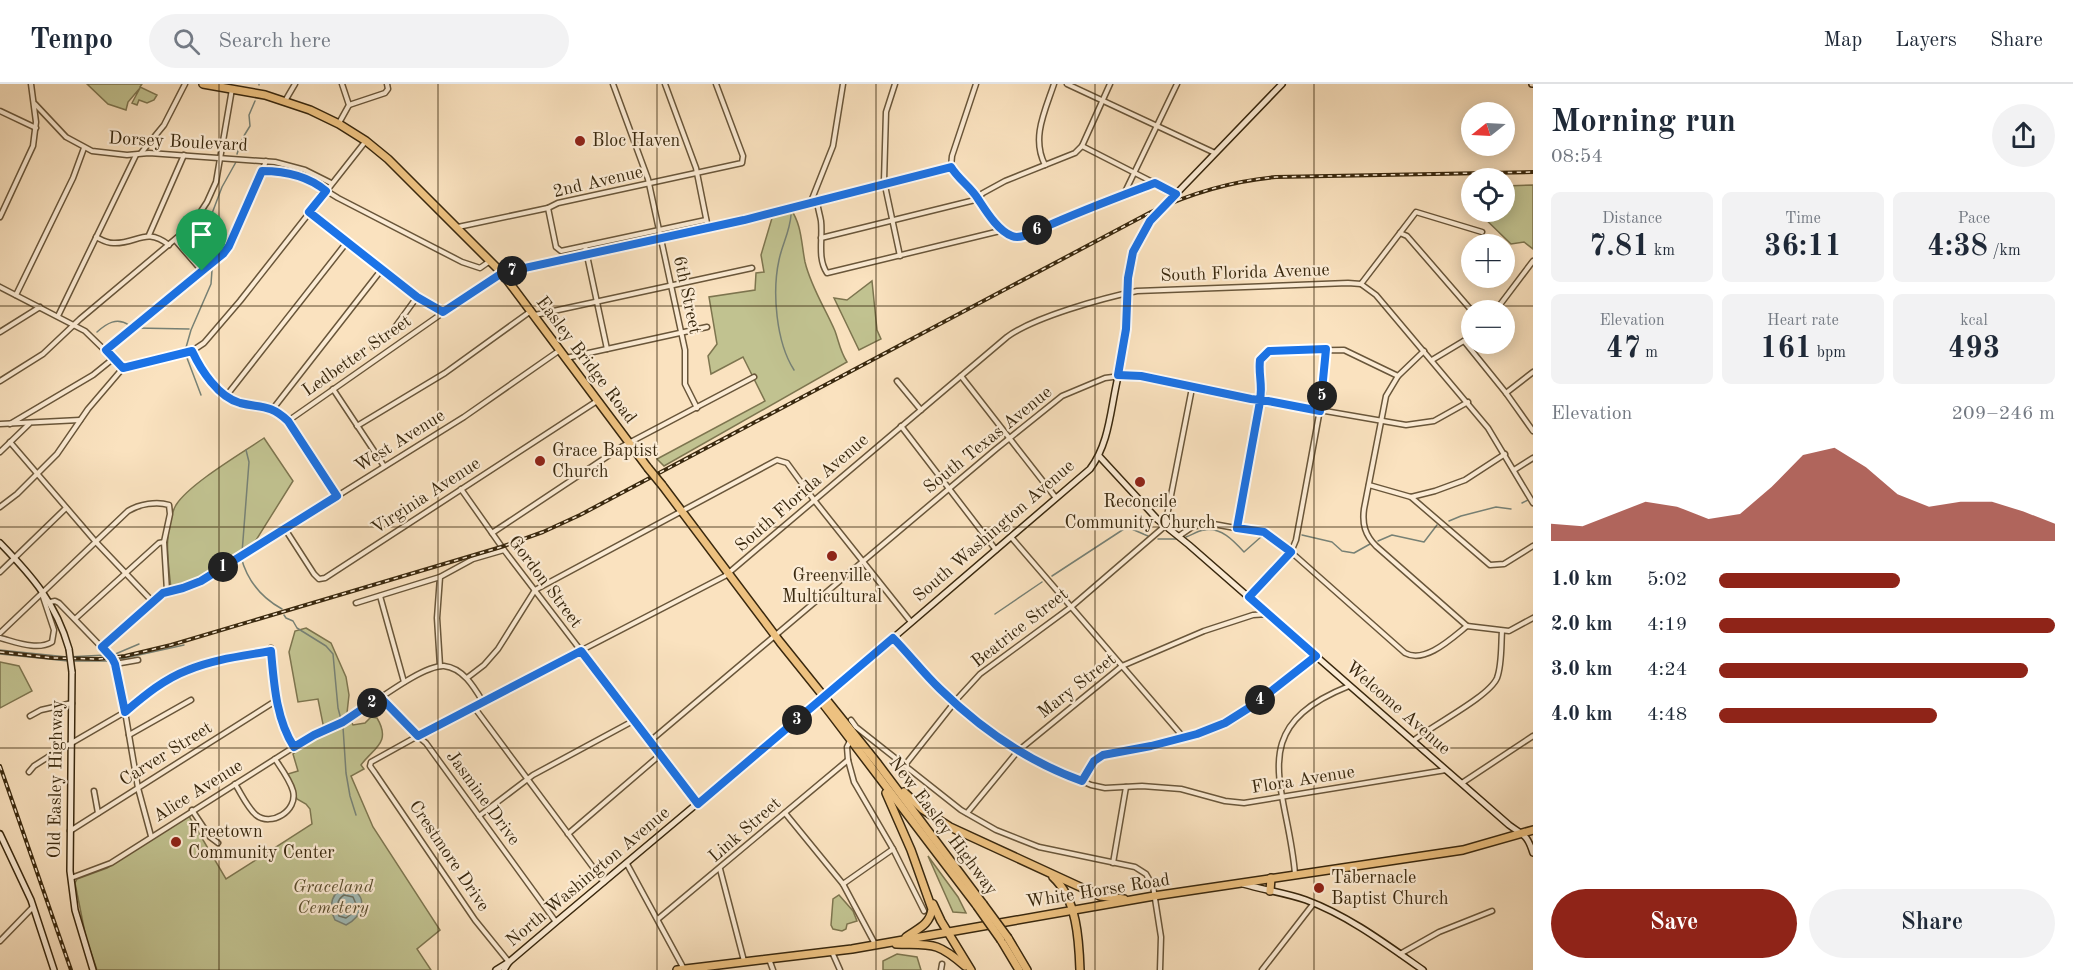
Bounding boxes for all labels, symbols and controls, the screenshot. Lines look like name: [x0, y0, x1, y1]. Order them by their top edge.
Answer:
search box: [149, 14, 569, 68]
icon: search: [170, 25, 203, 58]
text: Tempo: [30, 27, 113, 55]
text: Search here: [218, 30, 331, 52]
text: Map: [1823, 30, 1862, 51]
text: Layers: [1895, 30, 1957, 51]
text: Share: [1990, 30, 2043, 51]
north arrow: [1461, 102, 1515, 156]
map controls: [1461, 102, 1515, 354]
button: share: [1992, 104, 2055, 167]
text: Morning run: [1551, 106, 1736, 139]
street label: Dorsey Boulevard: [108, 129, 248, 155]
place label: Bloc Haven: [592, 132, 681, 150]
marker: Bloc Haven: [573, 134, 587, 148]
text: 08:54: [1551, 147, 1603, 167]
street label: 2nd Avenue: [551, 163, 645, 201]
button: locate: [1461, 168, 1515, 222]
pin: [176, 209, 227, 271]
text: Distance: [1602, 211, 1662, 227]
text: Time: [1785, 211, 1821, 227]
text: Pace: [1958, 211, 1990, 227]
pin: 6: [1022, 215, 1052, 245]
icon: arrive: [185, 218, 218, 251]
text: 6: [1032, 222, 1042, 238]
text: 7.81: [1589, 232, 1650, 262]
text: 36:11: [1764, 232, 1842, 262]
text: 4:38: [1927, 232, 1988, 262]
button: +: [1461, 234, 1515, 288]
text: km: [1650, 243, 1675, 259]
text: /km: [1988, 243, 2021, 259]
street label: 6th Street: [670, 254, 704, 336]
pin: 7: [497, 256, 527, 286]
street label: South Florida Avenue: [1160, 261, 1330, 285]
text: 7: [507, 263, 517, 279]
street label: Easley Bridge Road: [532, 293, 640, 427]
button: −: [1461, 300, 1515, 354]
street label: Ledbetter Street: [299, 312, 415, 400]
text: Elevation: [1599, 313, 1665, 329]
text: Heart rate: [1767, 313, 1839, 329]
text: kcal: [1960, 313, 1988, 329]
text: 47: [1606, 334, 1641, 364]
text: 161: [1760, 334, 1812, 364]
text: 493: [1948, 334, 2000, 364]
text: m: [1641, 345, 1658, 361]
text: bpm: [1812, 345, 1846, 361]
pin: 5: [1307, 381, 1337, 411]
street label: South Texas Avenue: [921, 383, 1055, 497]
text: 5: [1317, 388, 1327, 404]
text: Elevation: [1551, 404, 1632, 424]
text: 209–246 m: [1952, 404, 2055, 424]
street label: West Avenue: [352, 406, 448, 476]
street label: South Florida Avenue: [732, 431, 872, 555]
place label: Grace Baptist Church: [552, 442, 658, 481]
street label: Virginia Avenue: [368, 454, 484, 538]
marker: Grace Baptist Church: [533, 454, 547, 468]
street label: South Washington Avenue: [910, 456, 1078, 606]
marker: Reconcile Community Church: [1133, 475, 1147, 489]
place label: Reconcile Community Church: [1064, 493, 1216, 532]
street label: Gordon Street: [505, 533, 585, 631]
marker: Greenville Multicultural: [825, 549, 839, 563]
pin: 1: [208, 552, 238, 582]
text: 1: [218, 559, 228, 575]
place label: Greenville Multicultural: [782, 567, 882, 606]
text: 1.0 km: [1551, 570, 1613, 590]
text: 5:02: [1647, 570, 1687, 590]
street label: Beatrice Street: [968, 585, 1072, 671]
text: 2.0 km: [1551, 615, 1613, 635]
text: 4:19: [1647, 615, 1687, 635]
street label: Mary Street: [1035, 650, 1119, 722]
street label: Welcome Avenue: [1342, 658, 1454, 758]
text: 3.0 km: [1551, 660, 1613, 680]
text: 4:24: [1647, 660, 1687, 680]
pin: 4: [1245, 685, 1275, 715]
pin: 2: [357, 688, 387, 718]
text: 4: [1255, 692, 1265, 708]
text: 2: [367, 695, 377, 711]
street label: Old Easley Highway: [46, 699, 66, 859]
pin: 3: [782, 705, 812, 735]
text: 4.0 km: [1551, 705, 1613, 725]
text: 4:48: [1647, 705, 1687, 725]
text: 3: [792, 712, 802, 728]
street label: Carver Street: [117, 718, 215, 790]
street label: Jasmine Drive: [443, 747, 523, 849]
street label: New Easley Highway: [885, 753, 1001, 899]
street label: Alice Avenue: [150, 756, 246, 826]
street label: Flora Avenue: [1250, 763, 1356, 797]
street label: Link Street: [706, 794, 784, 866]
street label: Crestmore Drive: [405, 797, 493, 915]
street label: North Washington Avenue: [503, 804, 673, 950]
place label: Freetown Community Center: [188, 823, 335, 862]
marker: Freetown Community Center: [169, 835, 183, 849]
place label: Tabernacle Baptist Church: [1331, 869, 1449, 908]
street label: White Horse Road: [1025, 871, 1171, 911]
park label: Graceland Cemetery: [293, 878, 374, 917]
marker: Tabernacle Baptist Church: [1312, 881, 1326, 895]
button: Save: [1551, 889, 1797, 958]
button: Share: [1809, 889, 2055, 958]

